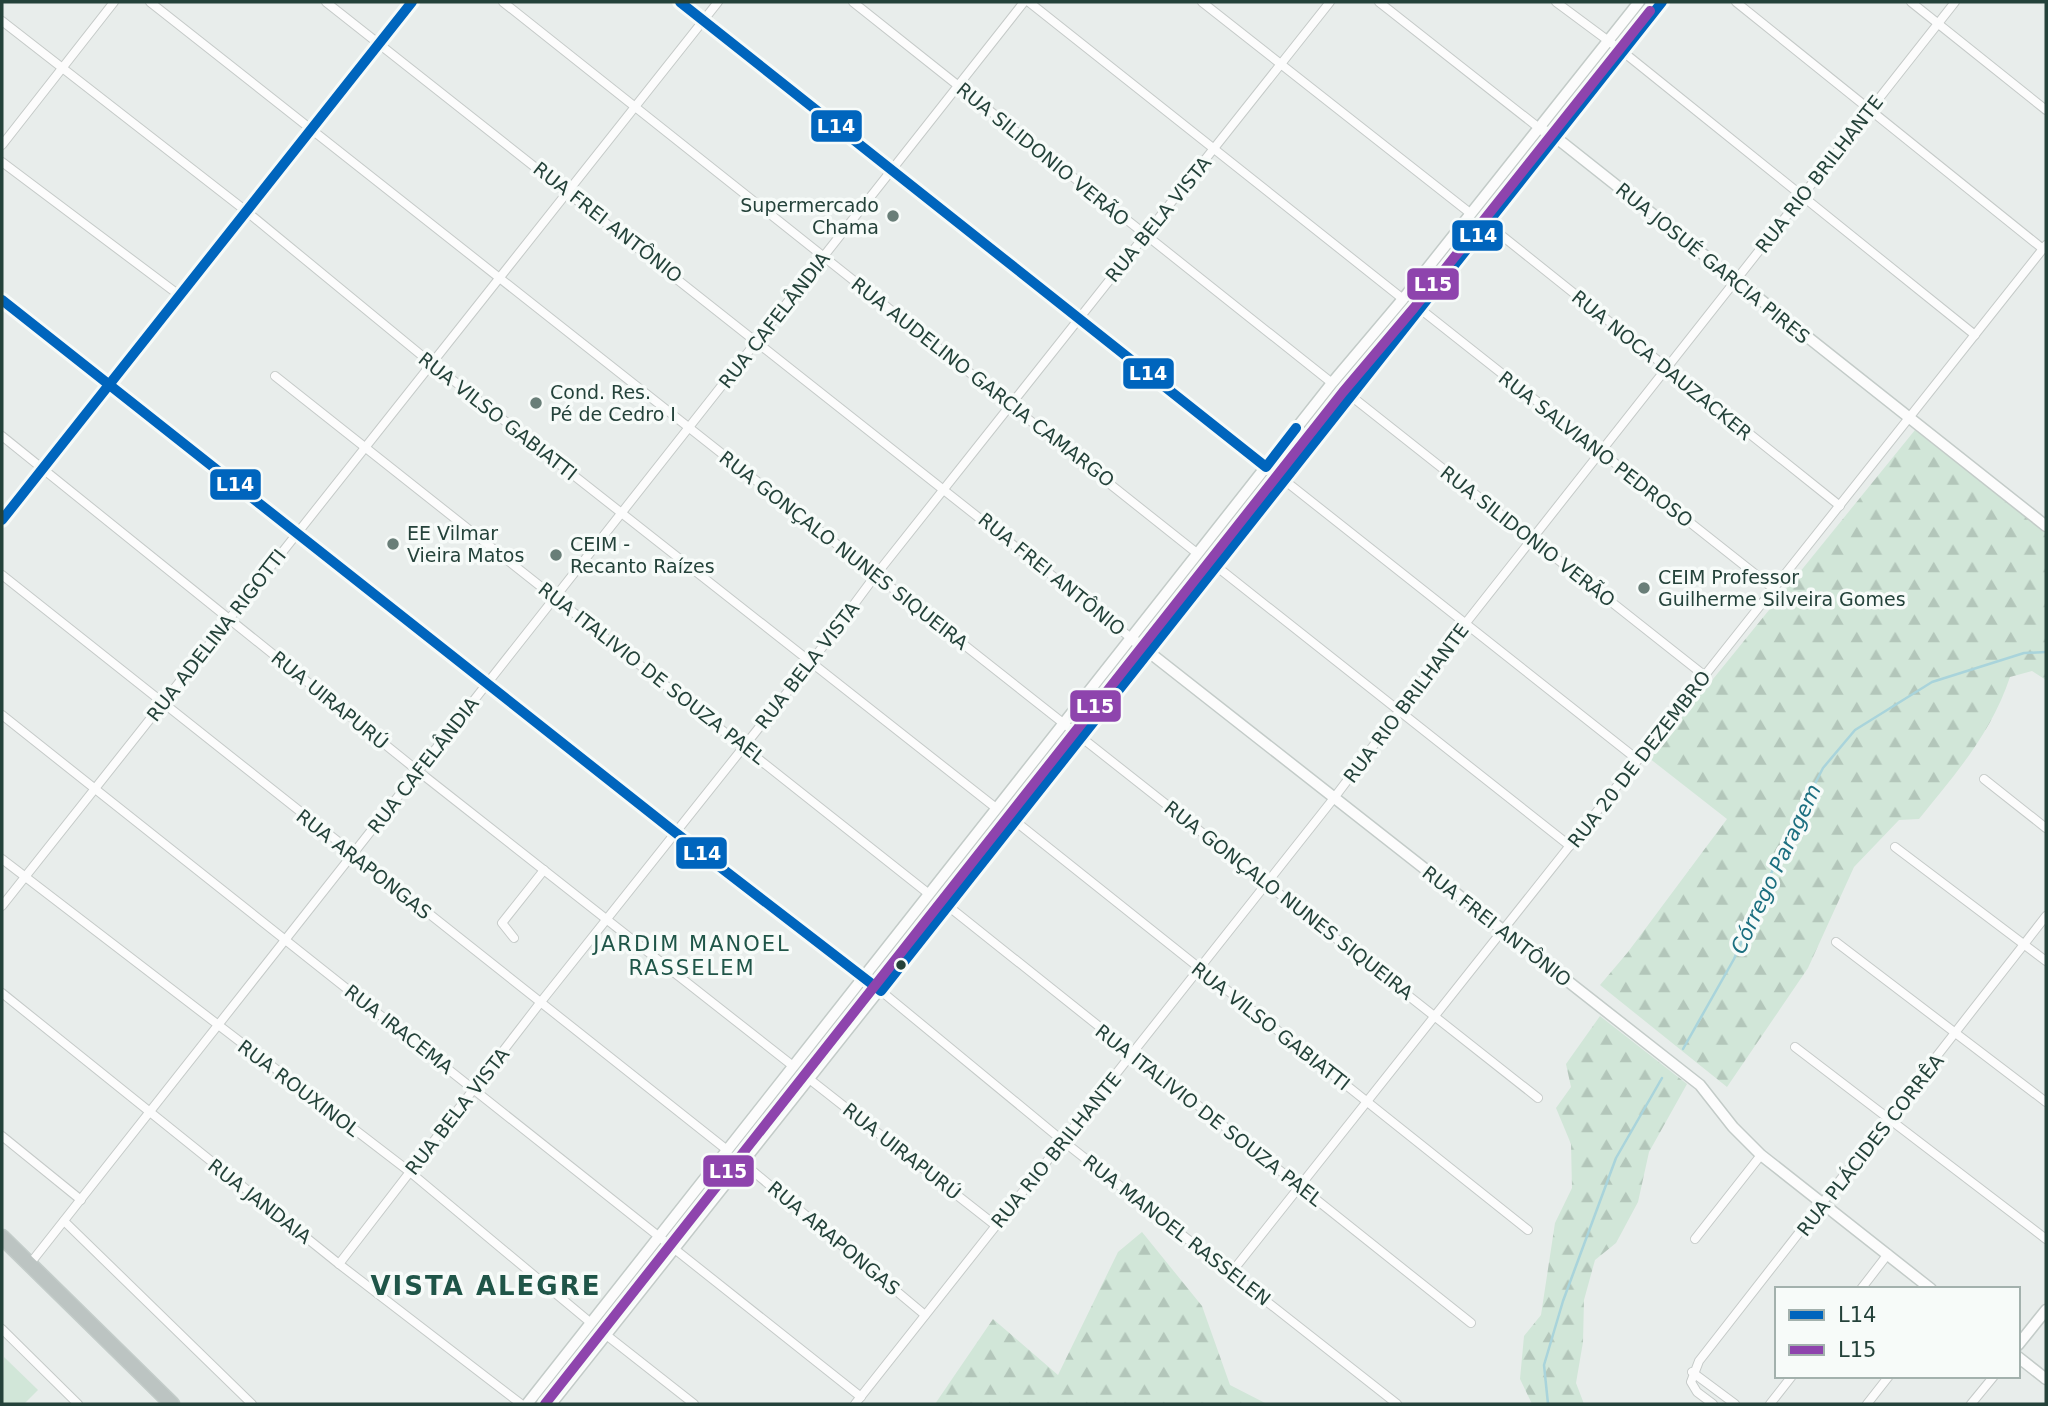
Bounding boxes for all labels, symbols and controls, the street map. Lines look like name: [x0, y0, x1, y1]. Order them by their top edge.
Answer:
street label: RUA SILIDONIO VERÃO: [952, 78, 1134, 230]
street label: RUA RIO BRILHANTE: [1751, 91, 1887, 257]
line badge: L14: [810, 109, 863, 143]
text: L14: [817, 115, 855, 137]
street label: RUA BELA VISTA: [1101, 152, 1215, 286]
street label: RUA FREI ANTÔNIO: [529, 156, 687, 287]
street label: RUA JOSUÉ GARCIA PIRES: [1612, 178, 1814, 348]
place label: Supermercado Chama: [740, 194, 879, 238]
marker: Supermercado Chama: [885, 208, 901, 224]
line badge: L14: [1451, 219, 1504, 252]
text: L14: [1459, 224, 1497, 246]
street label: RUA CAFELÂNDIA: [714, 248, 834, 392]
line badge: L15: [1406, 267, 1460, 301]
street label: RUA AUDELINO GARCIA CAMARGO: [847, 273, 1119, 491]
text: L15: [1414, 273, 1452, 295]
street label: RUA NOCA DAUZACKER: [1568, 286, 1756, 444]
street label: RUA VILSO GABIATTI: [414, 347, 582, 485]
line badge: L14: [1122, 357, 1175, 390]
text: L14: [1129, 362, 1167, 384]
street label: RUA SALVIANO PEDROSO: [1495, 366, 1697, 532]
place label: Cond. Res. Pé de Cedro I: [550, 381, 676, 425]
marker: Cond. Res. Pé de Cedro I: [528, 395, 544, 411]
street label: RUA GONÇALO NUNES SIQUEIRA: [715, 446, 973, 654]
street label: RUA SILIDONIO VERÃO: [1436, 461, 1620, 611]
line badge: L14: [209, 468, 262, 501]
text: L14: [216, 473, 254, 495]
street label: RUA FREI ANTÔNIO: [974, 507, 1130, 640]
place label: EE Vilmar Vieira Matos: [407, 522, 524, 566]
place label: CEIM - Recanto Raízes: [570, 533, 715, 577]
marker: EE Vilmar Vieira Matos: [385, 536, 401, 552]
street label: RUA ADELINA RIGOTTI: [142, 545, 290, 725]
marker: CEIM - Recanto Raízes: [548, 547, 564, 563]
place label: CEIM Professor Guilherme Silveira Gomes: [1658, 566, 1906, 610]
street label: RUA ITALIVIO DE SOUZA PAEL: [534, 578, 770, 769]
marker: CEIM Professor Guilherme Silveira Gomes: [1636, 580, 1652, 596]
street label: RUA BELA VISTA: [751, 597, 863, 733]
street label: RUA RIO BRILHANTE: [1339, 619, 1473, 787]
street label: RUA UIRAPURÚ: [267, 646, 393, 754]
street label: RUA 20 DE DEZEMBRO: [1563, 666, 1715, 852]
line badge: L15: [1069, 689, 1122, 723]
street label: RUA CAFELÂNDIA: [363, 693, 483, 837]
text: L15: [1076, 695, 1114, 717]
water label: Córrego Paragem: [1726, 780, 1826, 958]
street label: RUA GONÇALO NUNES SIQUEIRA: [1160, 796, 1418, 1004]
street label: RUA ARAPONGAS: [292, 805, 436, 923]
line badge: L14: [675, 836, 728, 870]
text: L14: [683, 842, 721, 864]
street label: RUA FREI ANTÔNIO: [1418, 860, 1576, 991]
district label: JARDIM MANOEL RASSELEM: [591, 932, 791, 980]
street label: RUA VILSO GABIATTI: [1187, 957, 1355, 1095]
unlabelled marker: [894, 958, 908, 972]
street label: RUA IRACEMA: [340, 980, 458, 1078]
street label: RUA ITALIVIO DE SOUZA PAEL: [1091, 1020, 1327, 1211]
street label: RUA ROUXINOL: [234, 1035, 364, 1141]
street label: RUA BELA VISTA: [401, 1043, 513, 1179]
street label: RUA PLÁCIDES CORRÊA: [1792, 1050, 1948, 1240]
street label: RUA RIO BRILHANTE: [987, 1068, 1125, 1232]
street label: RUA UIRAPURÚ: [839, 1097, 966, 1204]
street label: RUA MANOEL RASSELEN: [1079, 1150, 1275, 1310]
street label: RUA JANDAIA: [204, 1154, 316, 1248]
line badge: L15: [702, 1154, 755, 1188]
text: L15: [709, 1160, 747, 1182]
street label: RUA ARAPONGAS: [764, 1177, 904, 1299]
district label: VISTA ALEGRE: [371, 1271, 601, 1301]
legend: [1775, 1287, 2020, 1378]
text: L14: [1838, 1303, 1876, 1327]
text: L15: [1838, 1338, 1876, 1362]

